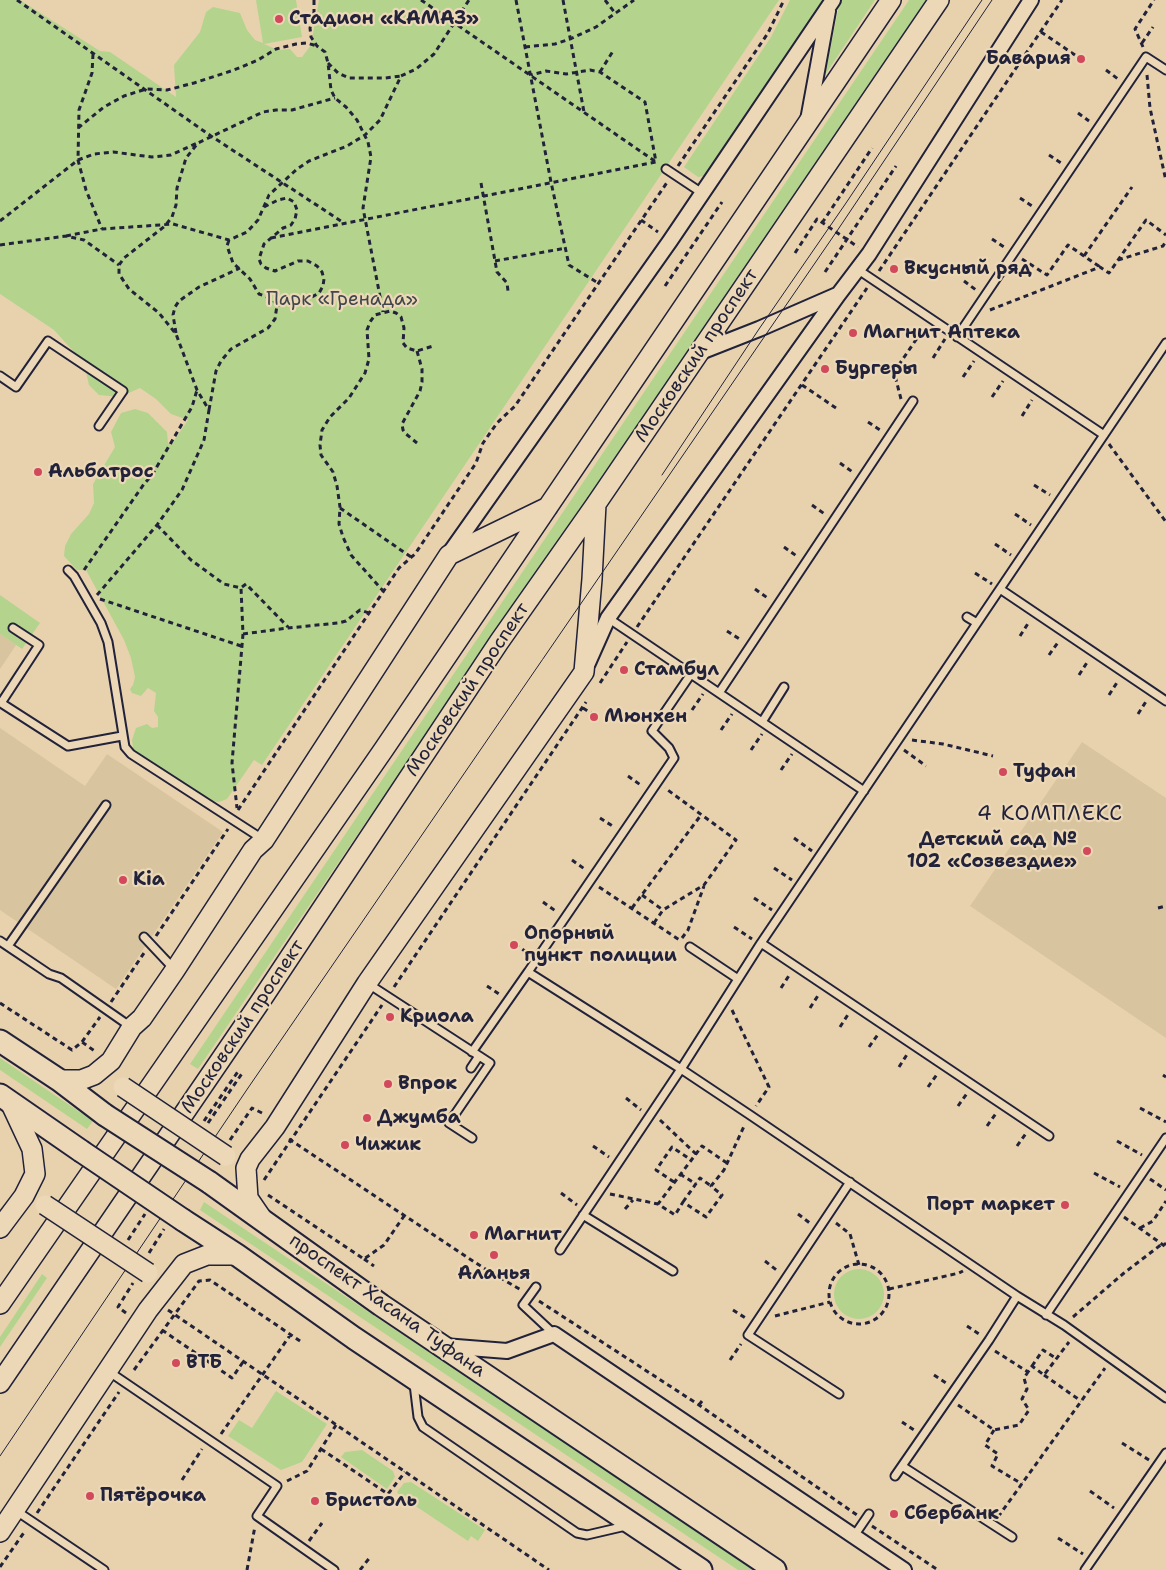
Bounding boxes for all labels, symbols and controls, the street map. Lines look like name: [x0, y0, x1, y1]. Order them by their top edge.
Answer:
place label: Стадион «КАМАЗ»: [289, 8, 479, 30]
marker: Стадион «КАМАЗ»: [273, 13, 285, 25]
place label: Бавария: [986, 48, 1071, 70]
marker: Бавария: [1075, 53, 1087, 65]
place label: Вкусный ряд: [904, 258, 1032, 280]
marker: Вкусный ряд: [888, 263, 900, 275]
street label: Московский проспект: [630, 265, 764, 447]
park label: Парк «Гренада»: [266, 289, 418, 311]
place label: Магнит Аптека: [863, 322, 1020, 344]
marker: Магнит Аптека: [847, 327, 859, 339]
place label: Бургеры: [835, 358, 918, 380]
marker: Бургеры: [819, 363, 831, 375]
place label: Альбатрос: [48, 461, 154, 483]
marker: Альбатрос: [32, 466, 44, 478]
street label: Московский проспект: [401, 599, 535, 781]
place label: Стамбул: [634, 659, 719, 681]
marker: Стамбул: [618, 664, 630, 676]
place label: Мюнхен: [604, 706, 687, 728]
marker: Мюнхен: [588, 711, 600, 723]
place label: Туфан: [1013, 761, 1076, 783]
marker: Туфан: [997, 766, 1009, 778]
district label: 4 КОМПЛЕКС: [976, 802, 1124, 828]
place label: Детский сад № 102 «Созвездие»: [907, 829, 1077, 873]
marker: Детский сад № 102 «Созвездие»: [1081, 845, 1093, 857]
place label: Kia: [133, 869, 165, 891]
marker: Kia: [117, 874, 129, 886]
place label: Опорный пункт полиции: [524, 923, 677, 967]
street label: Московский проспект: [176, 936, 310, 1118]
marker: Опорный пункт полиции: [508, 939, 520, 951]
place label: Криола: [400, 1006, 474, 1028]
marker: Криола: [384, 1011, 396, 1023]
place label: Впрок: [398, 1073, 457, 1095]
marker: Впрок: [382, 1078, 394, 1090]
place label: Джумба: [377, 1107, 461, 1129]
marker: Джумба: [361, 1112, 373, 1124]
place label: Чижик: [355, 1134, 421, 1156]
marker: Чижик: [339, 1139, 351, 1151]
place label: Порт маркет: [926, 1194, 1055, 1216]
marker: Порт маркет: [1059, 1199, 1071, 1211]
place label: Магнит: [484, 1224, 562, 1246]
street label: проспект Хасана Туфана: [284, 1229, 490, 1383]
marker: Магнит: [468, 1229, 480, 1241]
marker: Аланья: [488, 1249, 500, 1261]
place label: Аланья: [457, 1263, 531, 1285]
place label: ВТБ: [186, 1352, 222, 1374]
marker: ВТБ: [170, 1357, 182, 1369]
place label: Пятёрочка: [100, 1485, 206, 1507]
marker: Пятёрочка: [84, 1490, 96, 1502]
place label: Бристоль: [325, 1490, 417, 1512]
marker: Бристоль: [309, 1495, 321, 1507]
place label: Сбербанк: [904, 1503, 999, 1525]
marker: Сбербанк: [888, 1508, 900, 1520]

